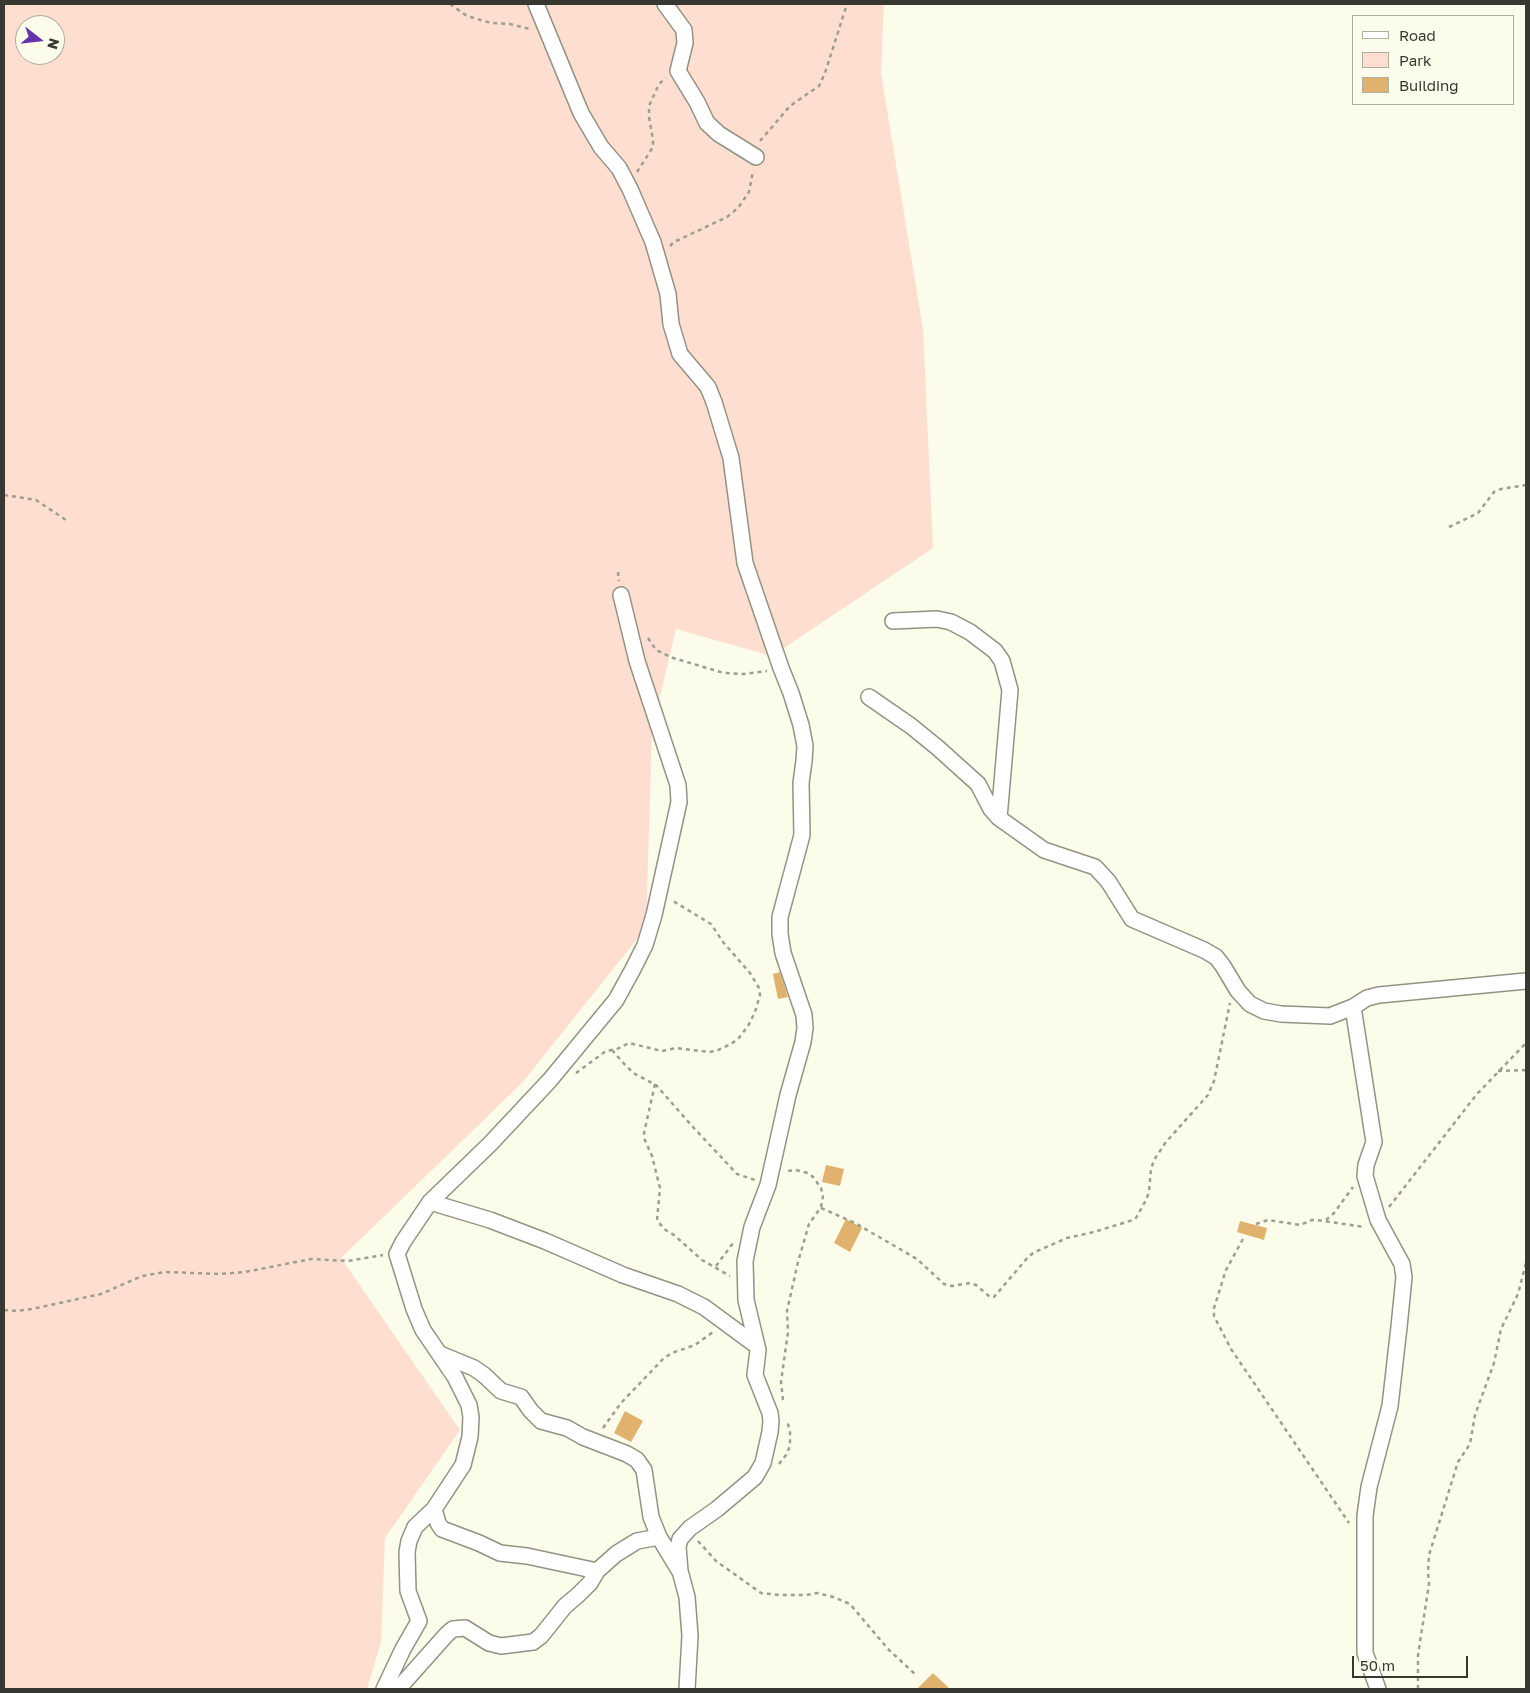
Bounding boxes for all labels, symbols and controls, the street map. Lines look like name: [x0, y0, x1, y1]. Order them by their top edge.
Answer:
north arrow: [15, 15, 65, 65]
legend: [1352, 15, 1515, 105]
text: Road: [1399, 26, 1436, 44]
text: N: [44, 37, 64, 51]
text: Park: [1399, 51, 1431, 69]
text: Building: [1399, 76, 1459, 94]
scale bar: [1355, 1646, 1471, 1678]
text: 50 m: [1360, 1656, 1395, 1674]

